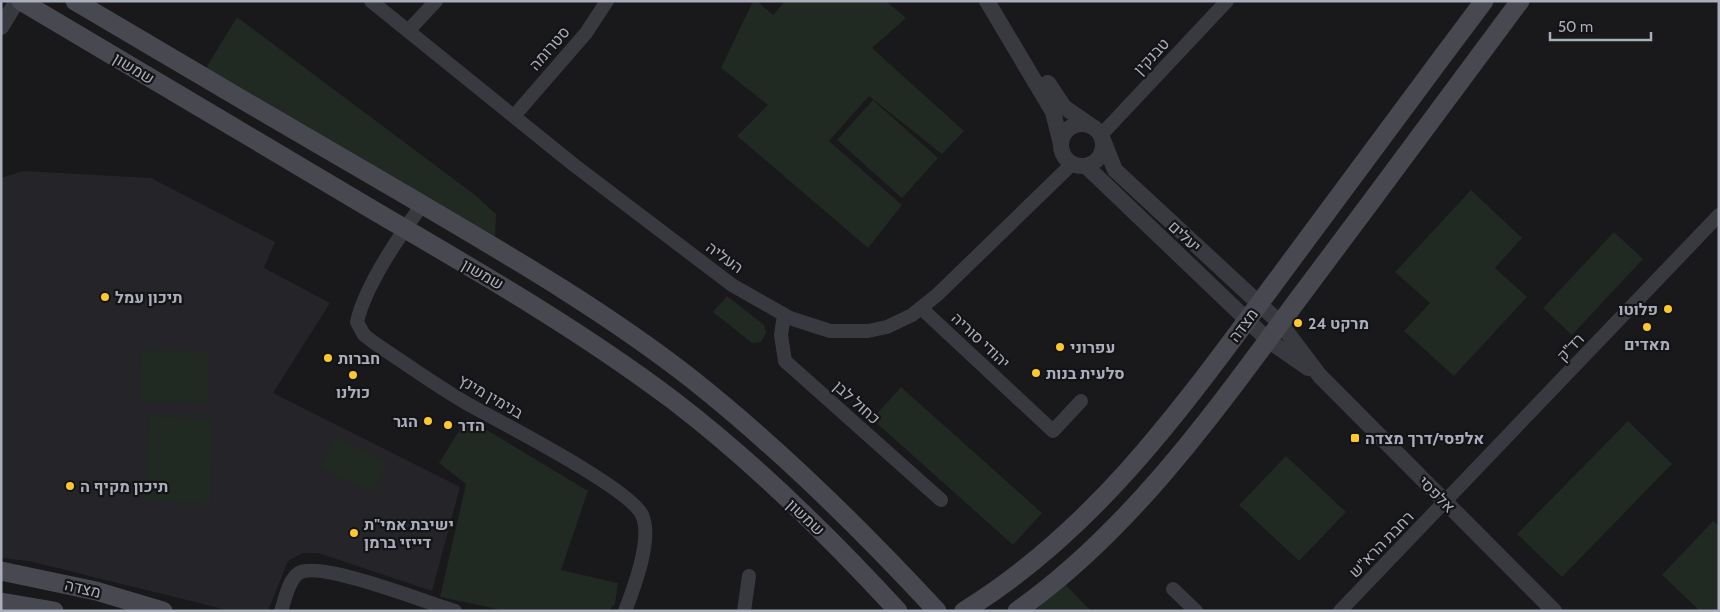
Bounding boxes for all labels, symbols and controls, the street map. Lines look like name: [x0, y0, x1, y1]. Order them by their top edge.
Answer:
scale bar: [1550, 10, 1651, 42]
text: 50 m: [1558, 18, 1593, 36]
street label: סטרומה: [525, 22, 574, 74]
street label: טבנקין: [1130, 34, 1173, 79]
street label: שמשון: [110, 49, 158, 88]
street label: יעלים: [1165, 217, 1205, 256]
street label: העליה: [702, 238, 747, 277]
street label: שמשון: [459, 255, 507, 294]
place label: תיכון עמל: [115, 288, 183, 307]
marker: תיכון עמל: [99, 291, 111, 303]
place label: פלוטו: [1618, 300, 1658, 319]
marker: פלוטו: [1662, 303, 1674, 315]
street label: מצדה: [1225, 305, 1262, 346]
street label: יהודי סוריה: [948, 309, 1014, 372]
place label: מרקט 24: [1308, 314, 1369, 333]
marker: מרקט 24: [1292, 317, 1304, 329]
marker: מאדים: [1641, 321, 1653, 333]
street label: רד"ק: [1553, 329, 1588, 365]
place label: מאדים: [1624, 335, 1670, 354]
place label: עפרוני: [1070, 338, 1115, 357]
marker: עפרוני: [1054, 341, 1066, 353]
place label: חברות: [338, 349, 380, 368]
marker: חברות: [322, 352, 334, 364]
place label: סלעית בנות: [1046, 364, 1125, 383]
marker: סלעית בנות: [1030, 367, 1042, 379]
marker: כולנו: [347, 369, 359, 381]
street label: בנימין מינץ: [455, 370, 527, 423]
street label: כחול לבן: [829, 377, 884, 428]
place label: כולנו: [336, 383, 370, 402]
place label: הגר: [393, 412, 418, 431]
marker: הגר: [422, 415, 434, 427]
place label: הדר: [458, 416, 485, 435]
marker: הדר: [442, 419, 454, 431]
place label: אלפסי/דרך מצדה: [1365, 429, 1484, 448]
marker: אלפסי/דרך מצדה: [1349, 432, 1361, 444]
street label: אלפסי: [1415, 472, 1459, 516]
place label: תיכון מקיף ה: [80, 477, 168, 496]
marker: תיכון מקיף ה: [64, 480, 76, 492]
street label: שמשון: [783, 495, 829, 540]
street label: רחבת הרא"ש: [1345, 507, 1418, 582]
place label: ישיבת אמי"ת דייזי ברמן: [364, 515, 454, 552]
marker: ישיבת אמי"ת דייזי ברמן: [348, 527, 360, 539]
street label: מצדה: [63, 575, 103, 602]

